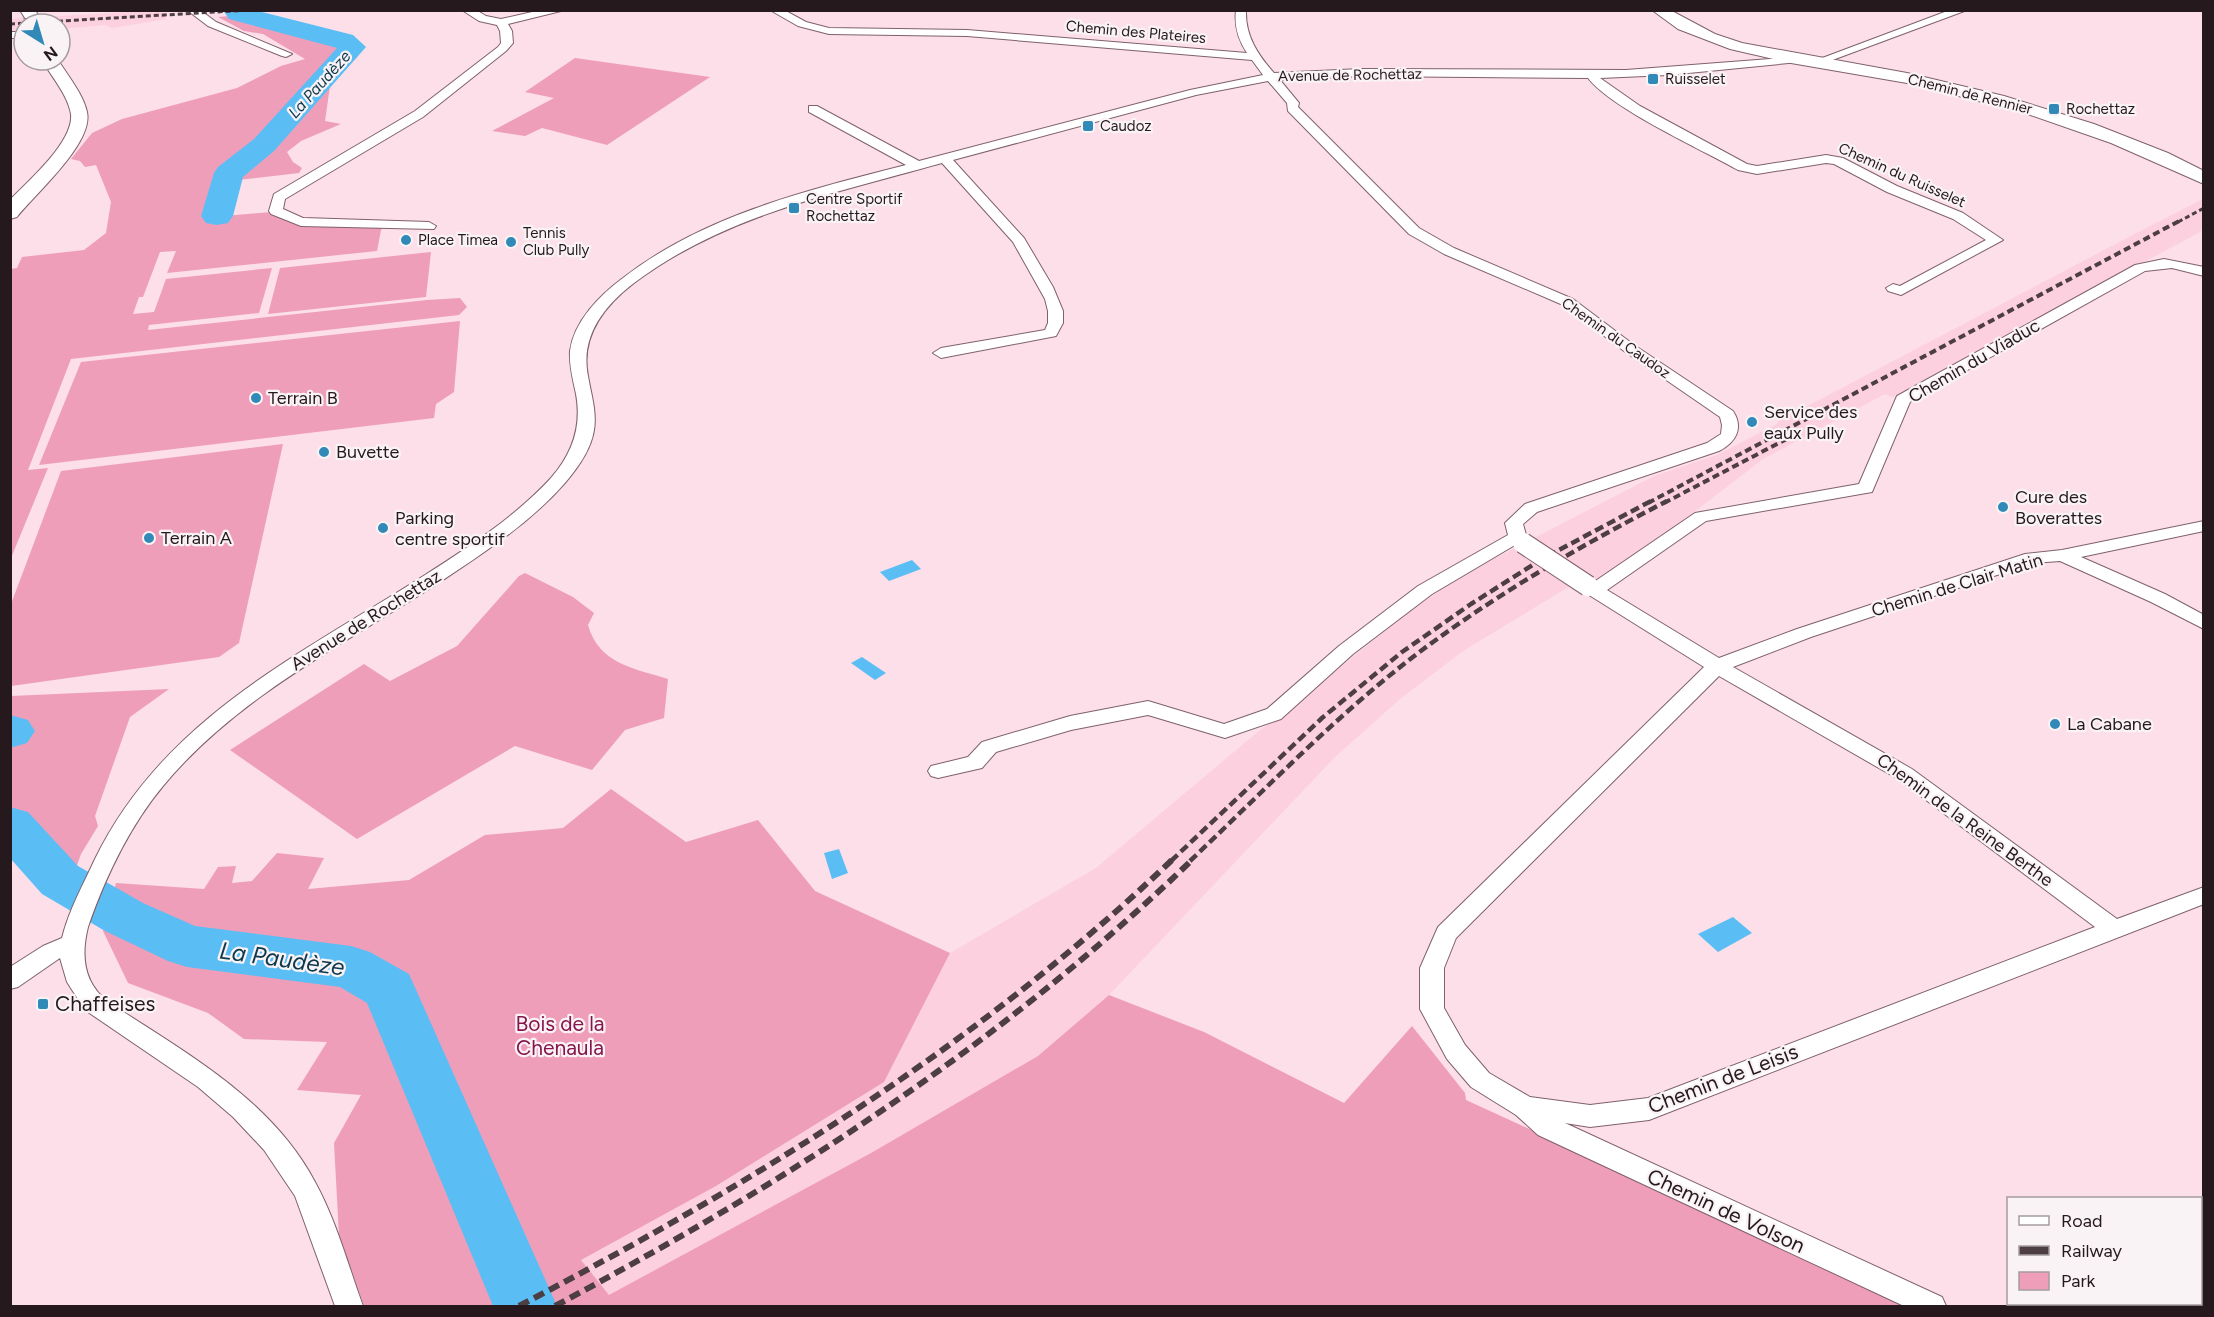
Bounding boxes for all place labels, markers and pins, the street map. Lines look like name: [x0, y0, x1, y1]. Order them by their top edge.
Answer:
place label: Ruisselet: [1665, 70, 1726, 88]
marker: Ruisselet: [1646, 72, 1660, 86]
place label: Rochettaz: [2066, 100, 2135, 118]
marker: Rochettaz: [2047, 102, 2061, 116]
place label: Caudoz: [1100, 117, 1152, 135]
marker: Caudoz: [1081, 119, 1095, 133]
place label: Centre Sportif Rochettaz: [806, 190, 903, 225]
marker: Centre Sportif Rochettaz: [787, 201, 801, 215]
place label: Tennis Club Pully: [523, 224, 590, 259]
place label: Place Timea: [418, 231, 498, 249]
marker: Place Timea: [399, 233, 413, 247]
marker: Tennis Club Pully: [504, 235, 518, 249]
place label: Terrain B: [268, 387, 338, 409]
marker: Terrain B: [249, 391, 263, 405]
place label: Service des eaux Pully: [1764, 401, 1857, 444]
marker: Service des eaux Pully: [1745, 415, 1759, 429]
place label: Buvette: [336, 441, 400, 463]
marker: Buvette: [317, 445, 331, 459]
place label: Cure des Boverattes: [2015, 486, 2102, 529]
marker: Cure des Boverattes: [1996, 500, 2010, 514]
place label: Parking centre sportif: [395, 507, 505, 550]
marker: Parking centre sportif: [376, 521, 390, 535]
place label: Terrain A: [161, 527, 232, 549]
marker: Terrain A: [142, 531, 156, 545]
place label: La Cabane: [2067, 713, 2152, 735]
marker: La Cabane: [2048, 717, 2062, 731]
place label: Chaffeises: [55, 991, 155, 1016]
marker: Chaffeises: [36, 997, 50, 1011]

